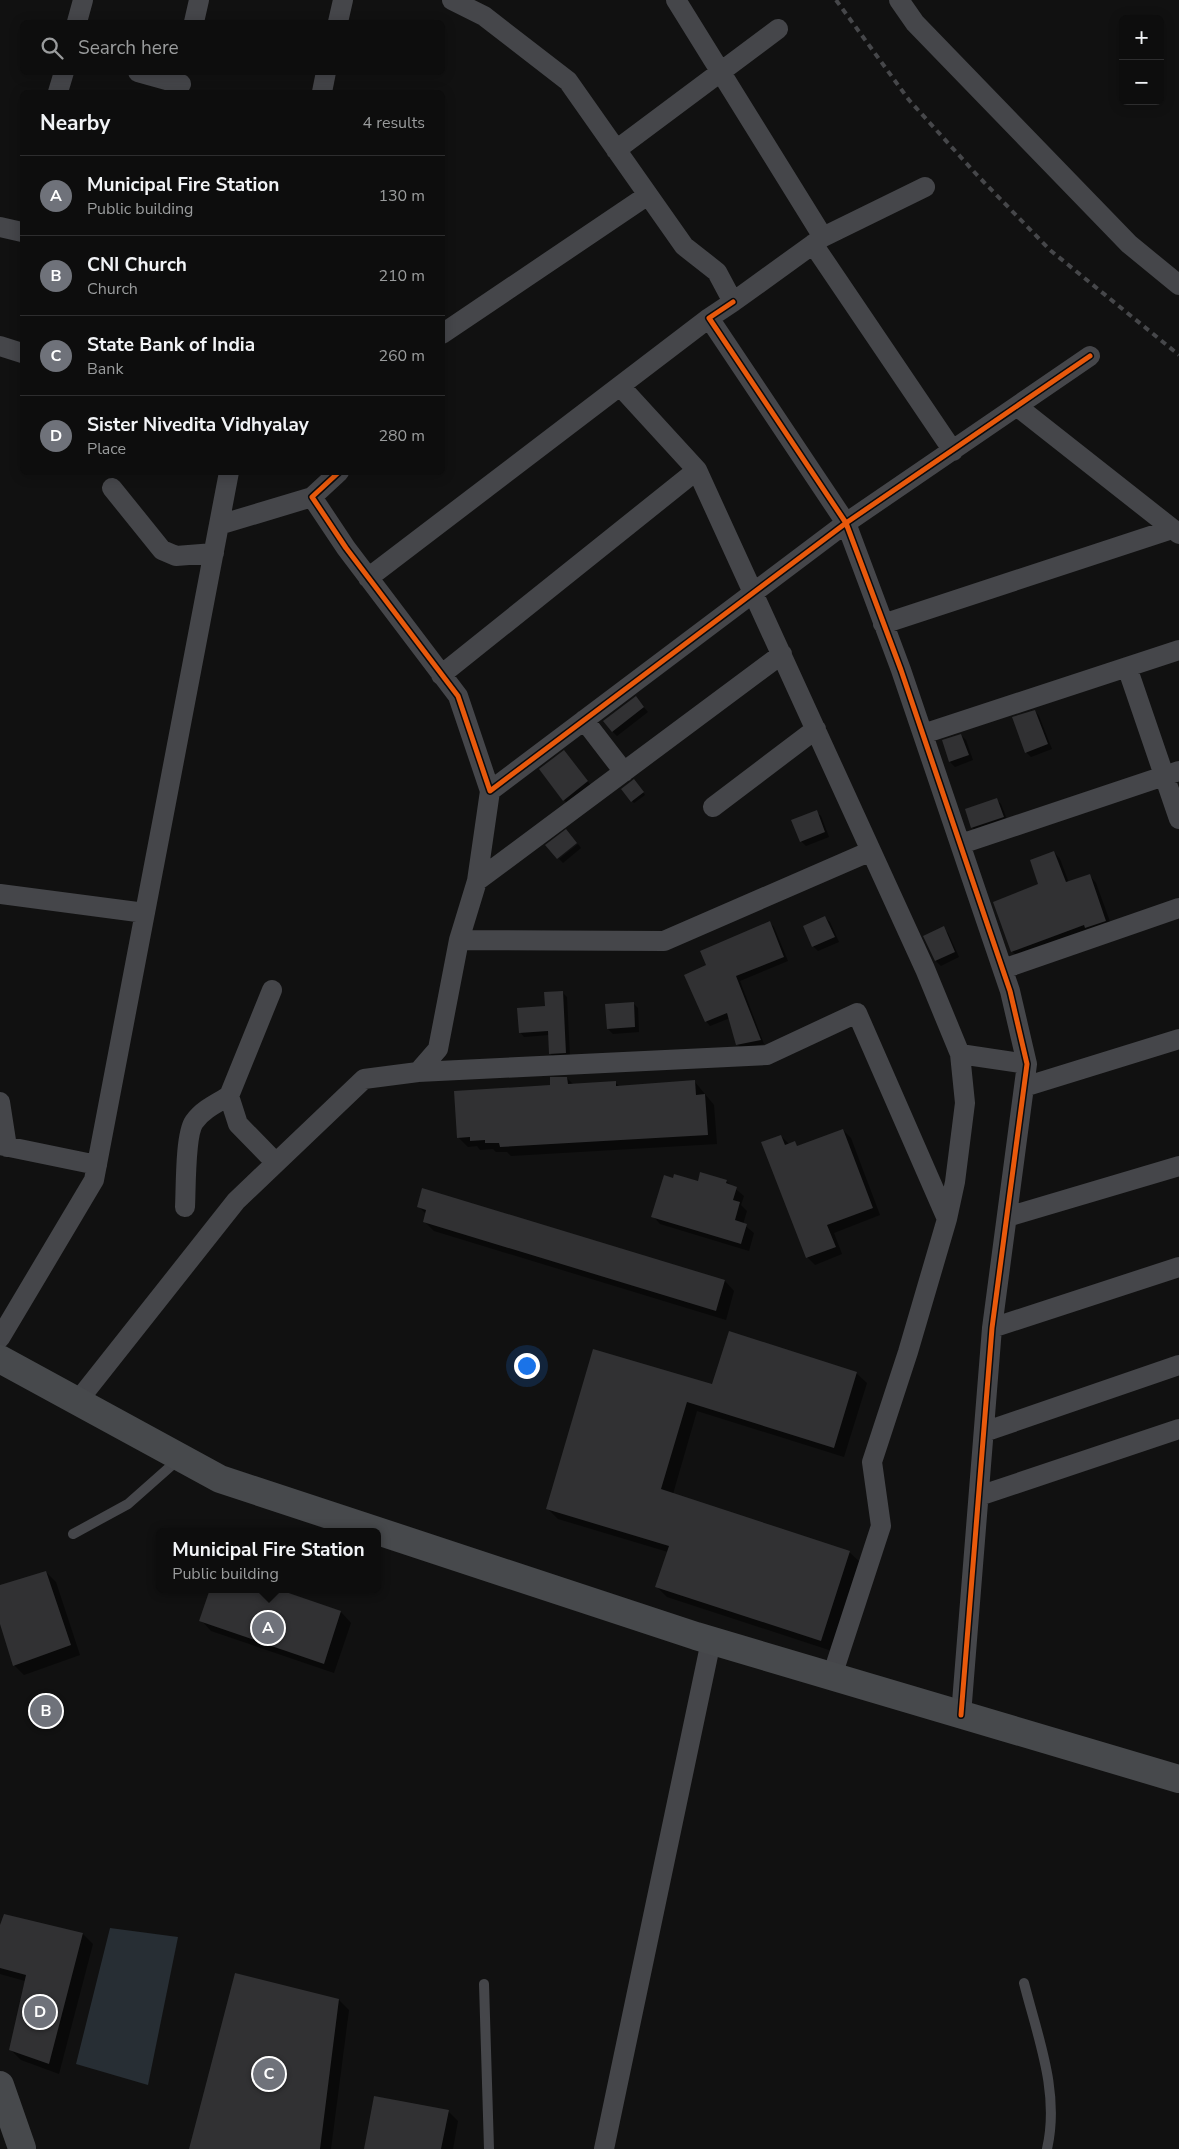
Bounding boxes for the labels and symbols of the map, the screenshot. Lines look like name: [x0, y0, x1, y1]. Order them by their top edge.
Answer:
your location: [514, 1353, 540, 1379]
pin: A: [252, 1609, 284, 1647]
pin: B: [30, 1692, 62, 1730]
pin: D: [24, 1993, 56, 2031]
pin: C: [253, 2055, 285, 2093]

